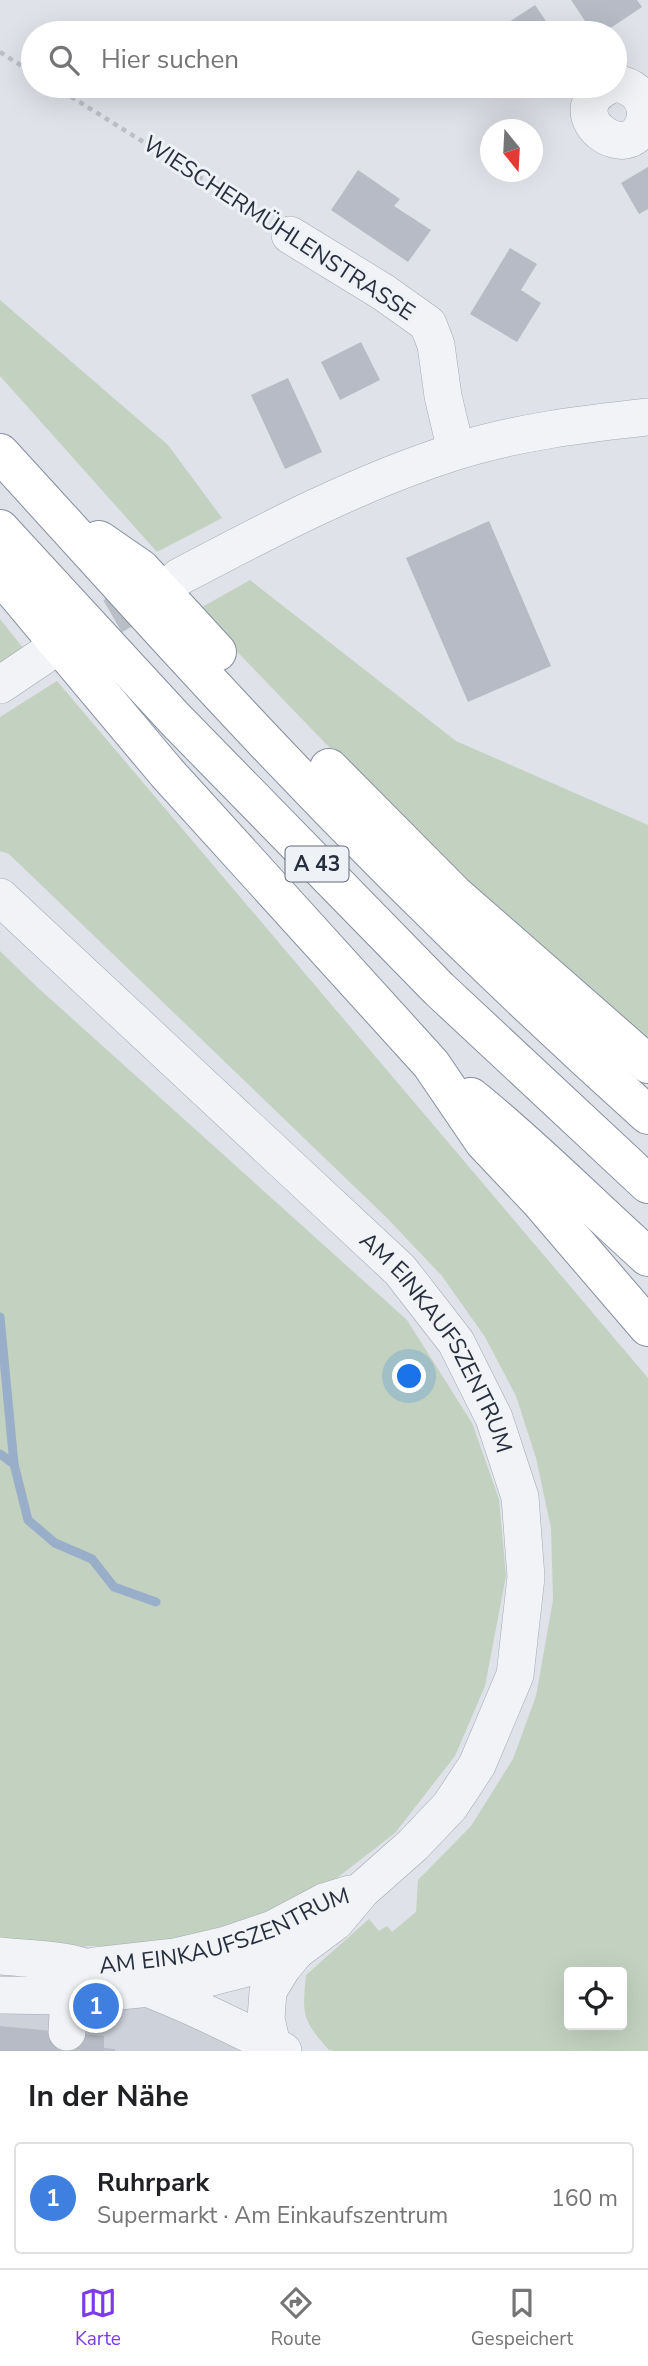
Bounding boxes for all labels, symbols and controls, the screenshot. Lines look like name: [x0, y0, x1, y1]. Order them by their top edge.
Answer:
search box: [21, 21, 627, 98]
icon: search: [45, 41, 83, 79]
text: Hier suchen: [101, 42, 239, 77]
north arrow: [480, 119, 543, 182]
street label: WIESCHERMÜHLENSTRASSE: [137, 128, 421, 328]
road number: A 43: [286, 846, 348, 882]
street label: AM EINKAUFSZENTRUM: [353, 1225, 520, 1457]
your location: [392, 1359, 426, 1393]
street label: AM EINKAUFSZENTRUM: [97, 1880, 353, 1981]
map controls: [564, 1967, 627, 2030]
button: locate: [564, 1967, 627, 2030]
pin: 1: [73, 1980, 119, 2032]
text: In der Nähe: [28, 2076, 189, 2117]
text: Ruhrpark: [97, 2165, 209, 2200]
text: 1: [46, 2183, 60, 2214]
text: 160 m: [551, 2183, 618, 2214]
text: Supermarkt · Am Einkaufszentrum: [97, 2200, 448, 2231]
tab: Karte: [75, 2284, 121, 2352]
tab: Route: [271, 2284, 321, 2352]
tab: Gespeichert: [471, 2284, 573, 2352]

